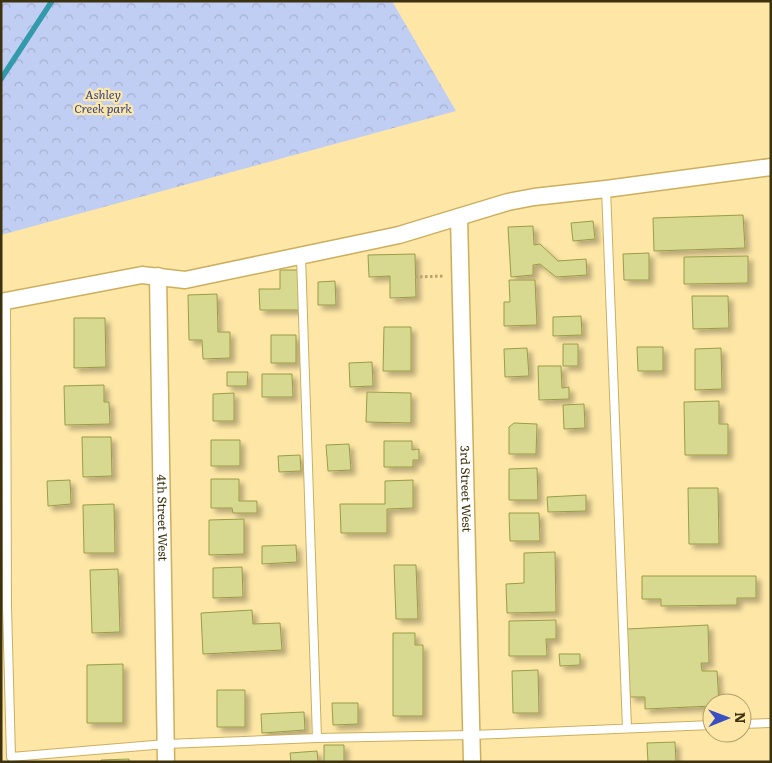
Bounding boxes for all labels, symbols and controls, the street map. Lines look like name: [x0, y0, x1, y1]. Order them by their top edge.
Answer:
park label: Ashley Creek park: [74, 85, 132, 117]
street label: 3rd Street West: [456, 445, 477, 533]
street label: 4th Street West: [153, 474, 173, 562]
north arrow: [702, 693, 752, 743]
text: N: [731, 712, 751, 724]

